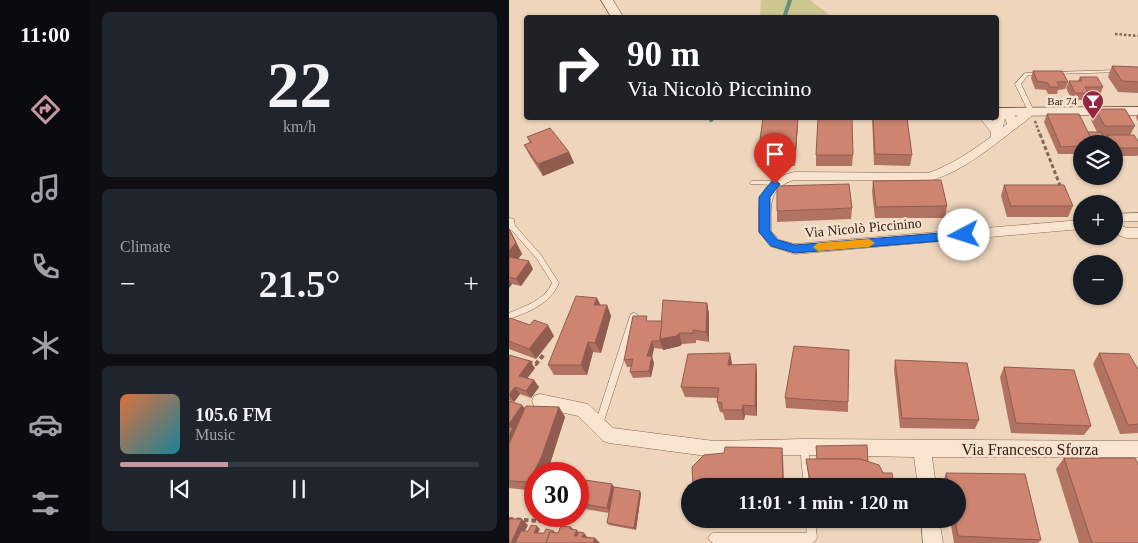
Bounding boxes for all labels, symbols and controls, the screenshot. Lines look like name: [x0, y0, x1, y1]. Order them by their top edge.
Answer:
text: 11:00: [20, 22, 70, 47]
icon: right: [544, 35, 609, 100]
text: 90 m: [627, 35, 700, 74]
text: 22: [267, 49, 332, 121]
text: Via Nicolò Piccinino: [627, 76, 811, 101]
bar icon: Bar 74: [1081, 89, 1105, 120]
icon: directions: [28, 92, 63, 127]
place label: Bar 74: [1047, 95, 1077, 107]
text: km/h: [283, 118, 316, 135]
pin: [754, 133, 796, 184]
map controls: [1073, 135, 1123, 305]
button: layers: [1073, 135, 1123, 185]
icon: arrive: [761, 140, 789, 168]
icon: music: [28, 171, 63, 206]
button: +: [1073, 195, 1123, 245]
position arrow: [937, 208, 989, 260]
street label: Via Nicolò Piccinino: [804, 215, 922, 241]
text: Climate: [120, 238, 171, 255]
icon: phone: [28, 249, 63, 284]
button: −: [1073, 255, 1123, 305]
text: 21.5°: [259, 263, 340, 305]
text: −: [120, 268, 136, 299]
text: +: [463, 268, 479, 299]
icon: climate: [28, 328, 63, 363]
text: 105.6 FM: [195, 404, 272, 425]
icon: car: [28, 407, 63, 442]
text: Music: [195, 426, 235, 443]
street label: Via Francesco Sforza: [962, 441, 1098, 458]
speed limit sign: 30: [524, 462, 589, 527]
icon: previous: [166, 475, 194, 503]
icon: pause: [285, 475, 313, 503]
icon: next: [405, 475, 433, 503]
icon: filters: [28, 486, 63, 521]
text: 11:01 · 1 min · 120 m: [739, 492, 908, 513]

